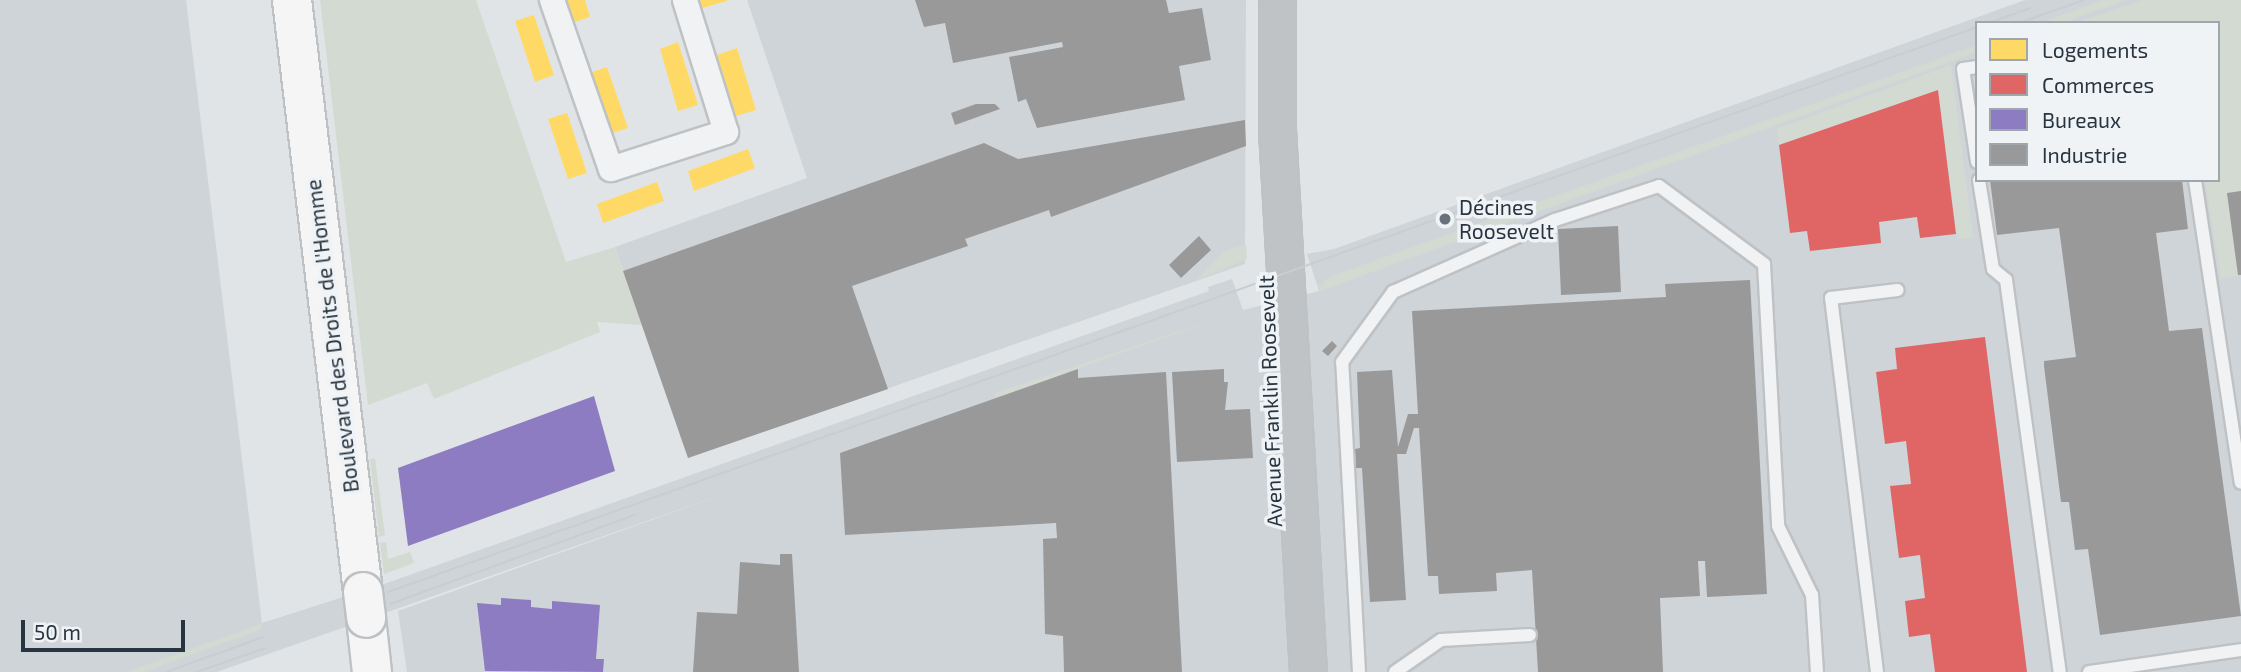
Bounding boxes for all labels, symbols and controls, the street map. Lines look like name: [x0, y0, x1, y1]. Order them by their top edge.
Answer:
legend: [1975, 21, 2220, 182]
text: Logements: [2042, 37, 2148, 62]
text: Commerces: [2042, 72, 2154, 97]
text: Bureaux: [2042, 107, 2121, 132]
text: Industrie: [2042, 142, 2127, 167]
street label: Boulevard des Droits de l'Homme: [300, 178, 364, 494]
place label: Décines Roosevelt: [1459, 194, 1554, 244]
marker: Décines Roosevelt: [1437, 211, 1453, 227]
street label: Avenue Franklin Roosevelt: [1253, 275, 1287, 527]
scale bar: [24, 606, 189, 650]
text: 50 m: [34, 619, 81, 644]

